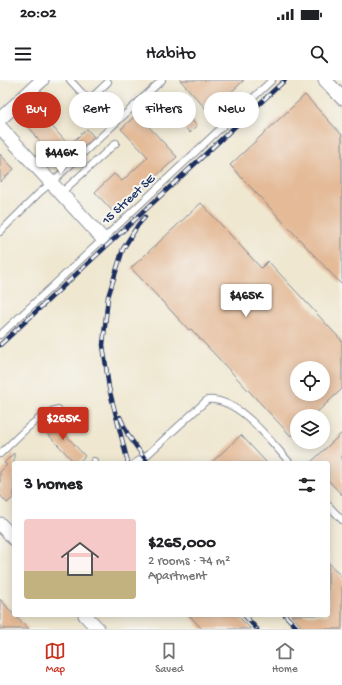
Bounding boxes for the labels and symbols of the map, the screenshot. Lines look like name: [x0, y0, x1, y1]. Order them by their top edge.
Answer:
pin: $446K: [33, 141, 89, 175]
street label: 15 Street SE: [99, 171, 159, 229]
pin: $465K: [218, 284, 274, 318]
pin: $265K: [35, 407, 91, 441]

